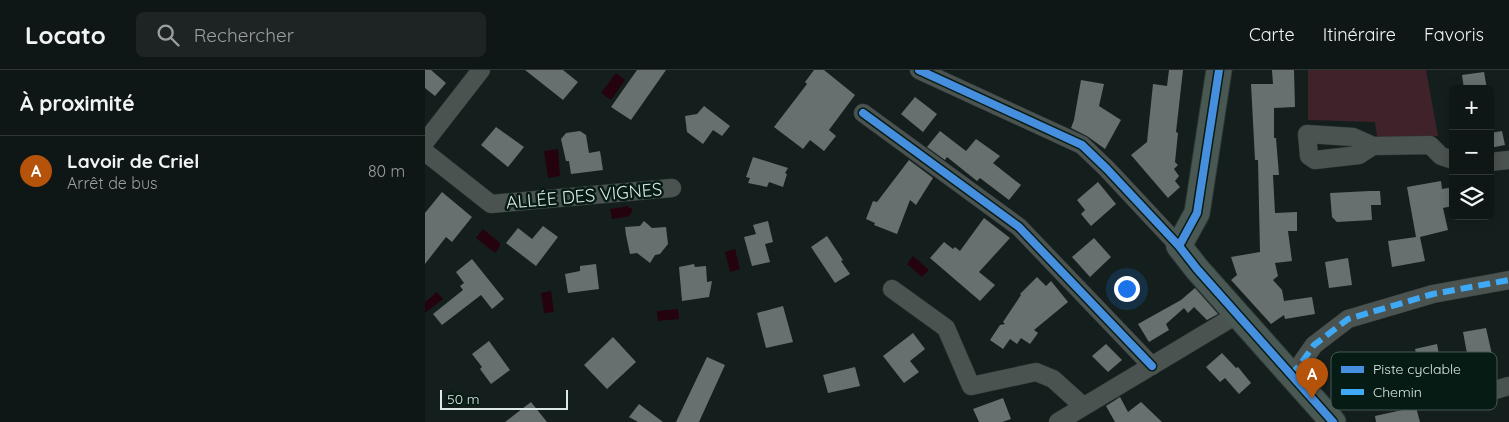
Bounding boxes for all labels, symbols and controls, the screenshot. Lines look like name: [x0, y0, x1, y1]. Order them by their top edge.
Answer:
search box: [136, 12, 486, 57]
text: Locato: [25, 20, 106, 50]
icon: search: [154, 21, 182, 49]
text: Rechercher: [194, 23, 294, 47]
text: Carte: [1249, 23, 1295, 46]
text: Itinéraire: [1323, 23, 1396, 46]
text: Favoris: [1424, 23, 1484, 46]
map controls: [1449, 85, 1494, 220]
button: +: [1449, 85, 1494, 130]
text: À proximité: [20, 90, 135, 116]
button: −: [1449, 130, 1494, 175]
text: Lavoir de Criel: [67, 149, 199, 173]
text: A: [31, 161, 41, 181]
text: 80 m: [368, 161, 405, 181]
text: Arrêt de bus: [67, 173, 158, 193]
button: layers: [1449, 175, 1494, 220]
street label: ALLÉE DES VIGNES: [505, 177, 663, 214]
your location: [1114, 276, 1140, 302]
legend: [1331, 352, 1497, 410]
pin: A: [1296, 358, 1328, 399]
text: Piste cyclable: [1373, 360, 1461, 378]
text: Chemin: [1373, 383, 1422, 401]
scale bar: [440, 387, 567, 410]
text: 50 m: [447, 390, 480, 408]

